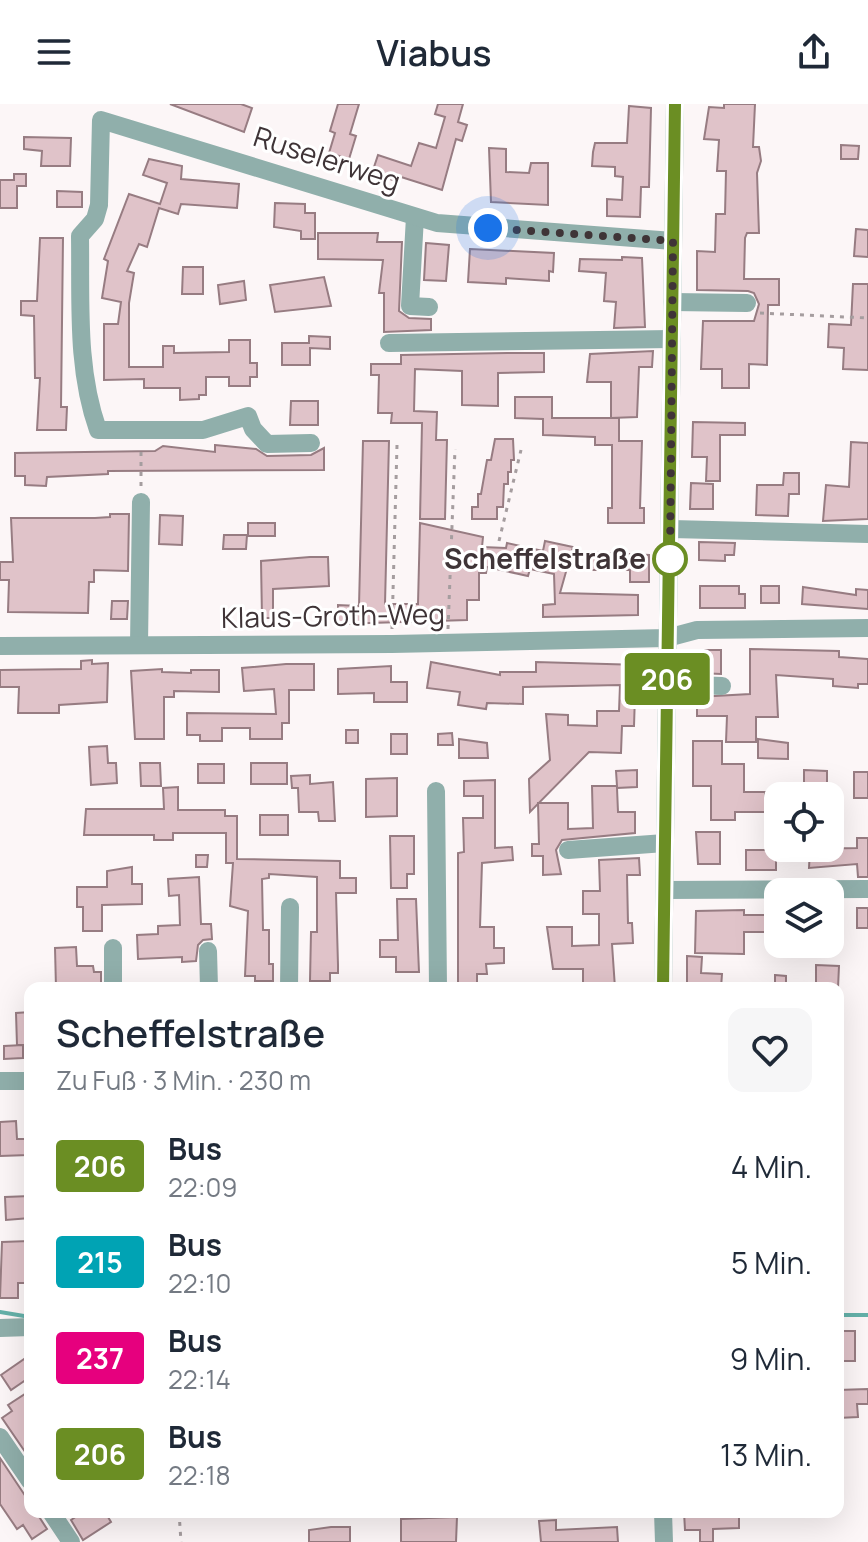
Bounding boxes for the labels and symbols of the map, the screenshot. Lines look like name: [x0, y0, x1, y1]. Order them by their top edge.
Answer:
street label: Ruselerweg: [249, 116, 406, 200]
your location: [468, 208, 508, 248]
place label: Scheffelstraße: [444, 539, 646, 577]
marker: Scheffelstraße: [653, 542, 687, 576]
street label: Klaus-Groth-Weg: [221, 594, 445, 636]
line badge: 206: [621, 653, 713, 705]

